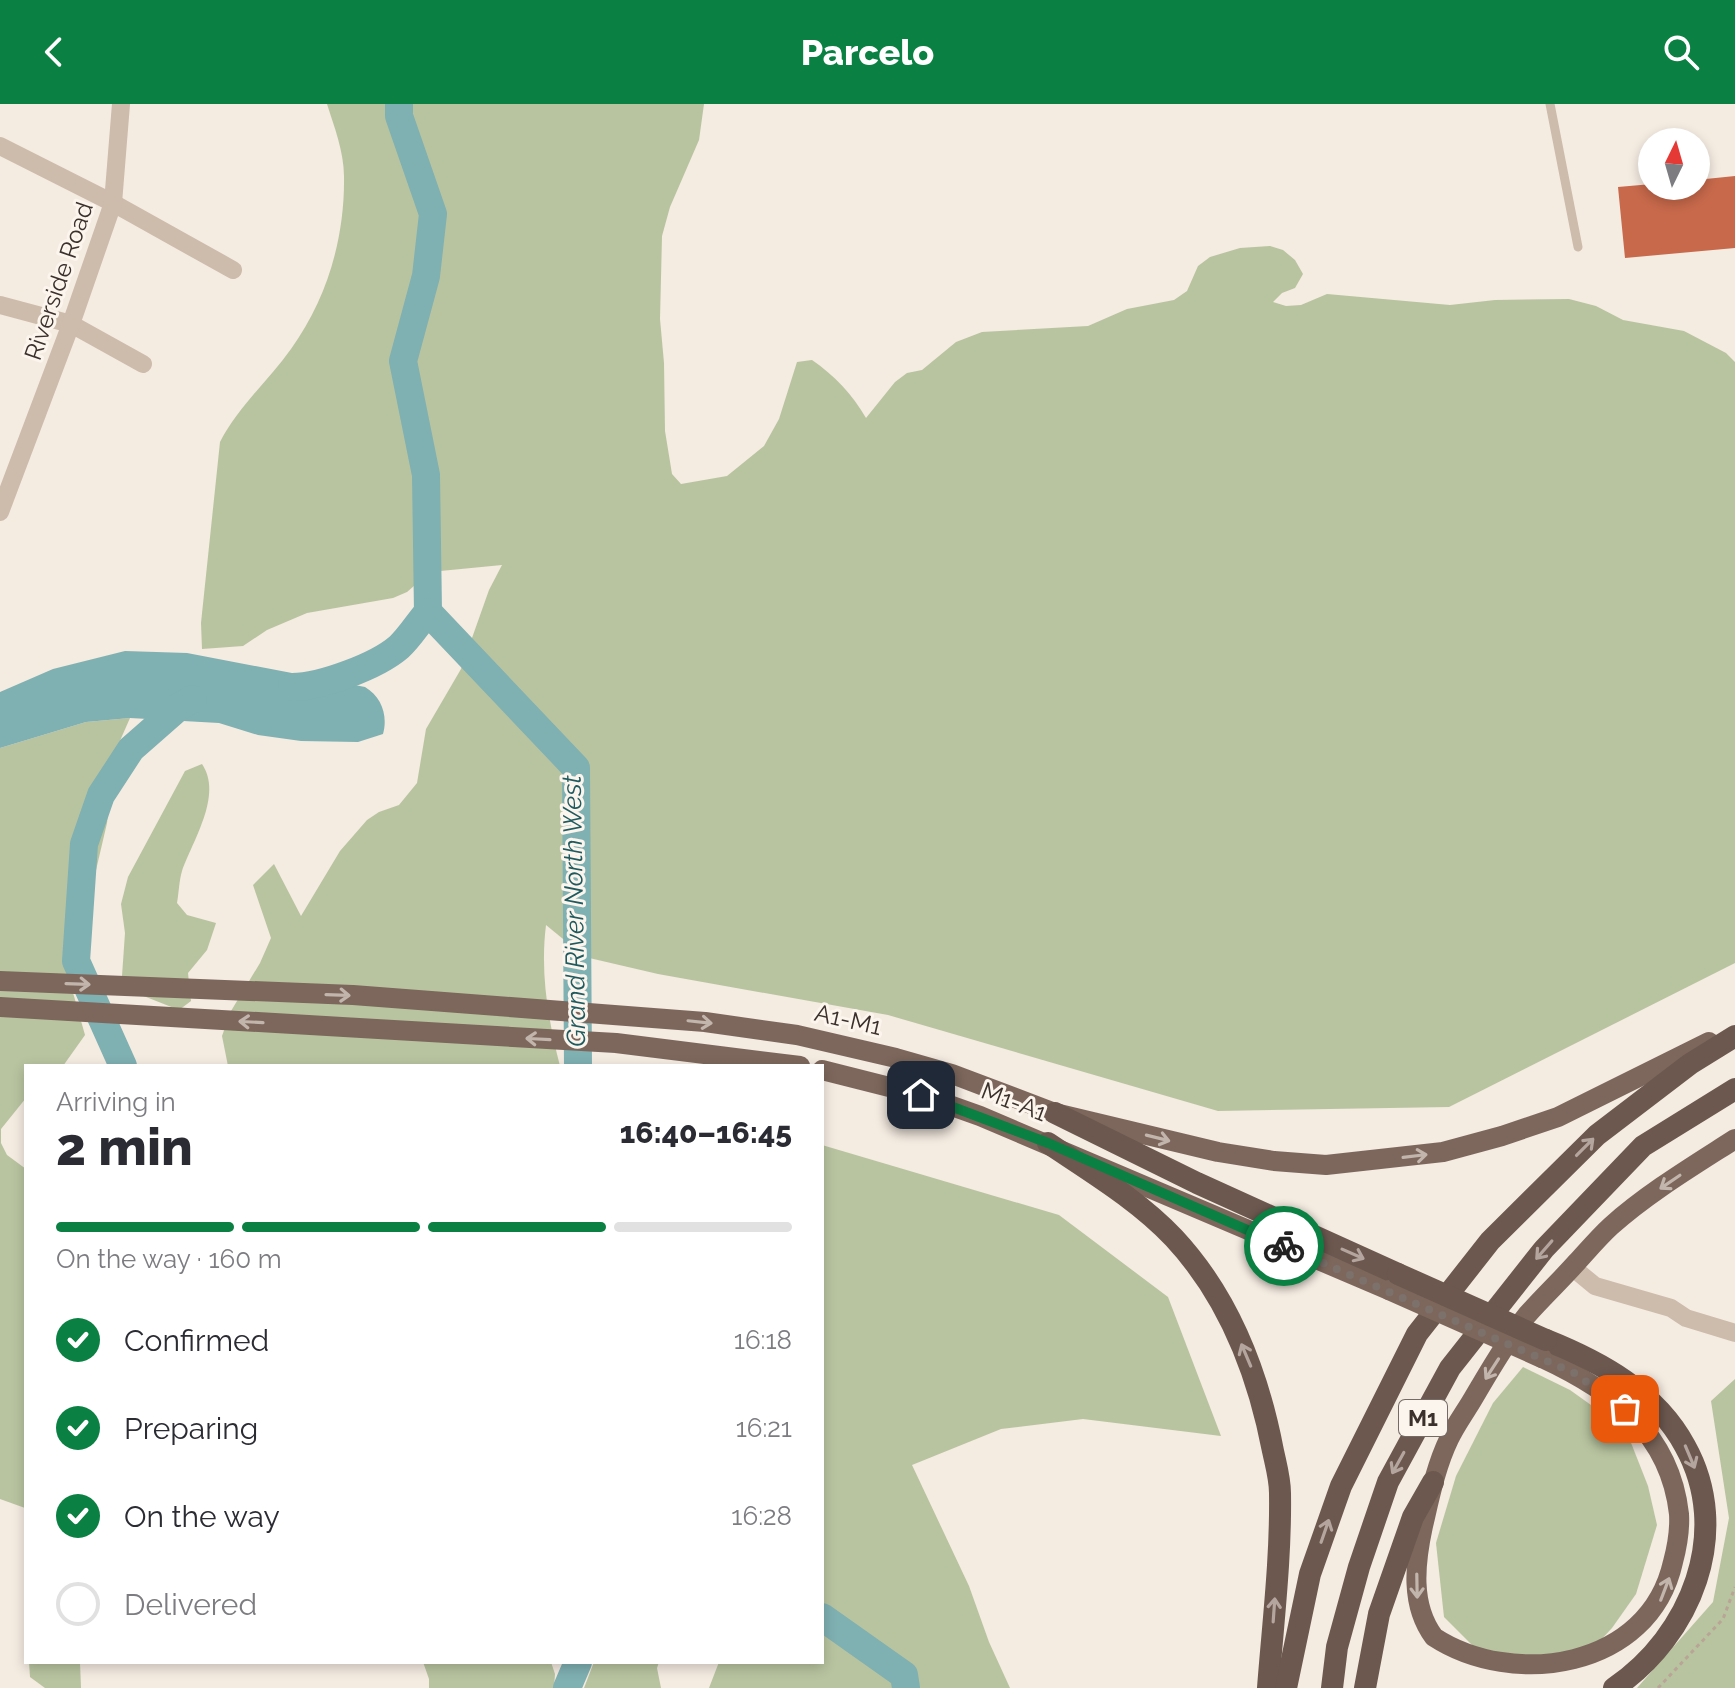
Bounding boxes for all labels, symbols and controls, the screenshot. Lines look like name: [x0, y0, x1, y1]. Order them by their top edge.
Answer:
icon: back: [32, 30, 76, 74]
icon: search: [1659, 30, 1703, 74]
text: Parcelo: [801, 31, 934, 73]
north arrow: [1638, 128, 1710, 200]
map controls: [1638, 128, 1710, 200]
street label: Riverside Road: [18, 198, 99, 364]
water label: Grand River North West: [557, 774, 591, 1047]
one-way arrow: [64, 977, 91, 992]
one-way arrow: [324, 987, 351, 1002]
street label: A1-M1: [812, 998, 884, 1041]
one-way arrow: [238, 1014, 265, 1029]
one-way arrow: [686, 1015, 713, 1030]
one-way arrow: [525, 1031, 552, 1046]
pin: [887, 1061, 955, 1129]
icon: home: [899, 1073, 943, 1117]
street label: M1-A1: [977, 1076, 1051, 1127]
text: Arriving in: [56, 1087, 176, 1117]
text: 16:40–16:45: [620, 1115, 792, 1150]
text: 2 min: [56, 1116, 193, 1177]
one-way arrow: [1145, 1131, 1171, 1146]
one-way arrow: [1575, 1138, 1594, 1157]
one-way arrow: [1402, 1148, 1427, 1163]
one-way arrow: [1660, 1174, 1682, 1190]
courier: [1244, 1206, 1324, 1286]
icon: bike: [1262, 1224, 1306, 1268]
one-way arrow: [1535, 1239, 1553, 1259]
text: On the way · 160 m: [56, 1244, 282, 1274]
one-way arrow: [1341, 1247, 1365, 1262]
icon: check: [56, 1318, 100, 1362]
text: Confirmed: [124, 1323, 269, 1358]
text: 16:18: [734, 1325, 792, 1355]
one-way arrow: [1238, 1343, 1253, 1368]
one-way arrow: [1484, 1357, 1500, 1379]
pin: [1591, 1375, 1659, 1443]
icon: bag: [1603, 1387, 1647, 1431]
road number: M1: [1399, 1400, 1447, 1436]
icon: check: [56, 1406, 100, 1450]
text: Preparing: [124, 1411, 258, 1446]
text: 16:21: [736, 1413, 792, 1443]
one-way arrow: [1683, 1444, 1698, 1468]
one-way arrow: [1390, 1451, 1406, 1475]
icon: check: [56, 1494, 100, 1538]
text: On the way: [124, 1499, 280, 1534]
text: 16:28: [731, 1501, 792, 1531]
one-way arrow: [1319, 1519, 1334, 1544]
one-way arrow: [1410, 1572, 1425, 1599]
one-way arrow: [1659, 1577, 1673, 1602]
text: Delivered: [124, 1587, 257, 1622]
one-way arrow: [1267, 1597, 1282, 1624]

